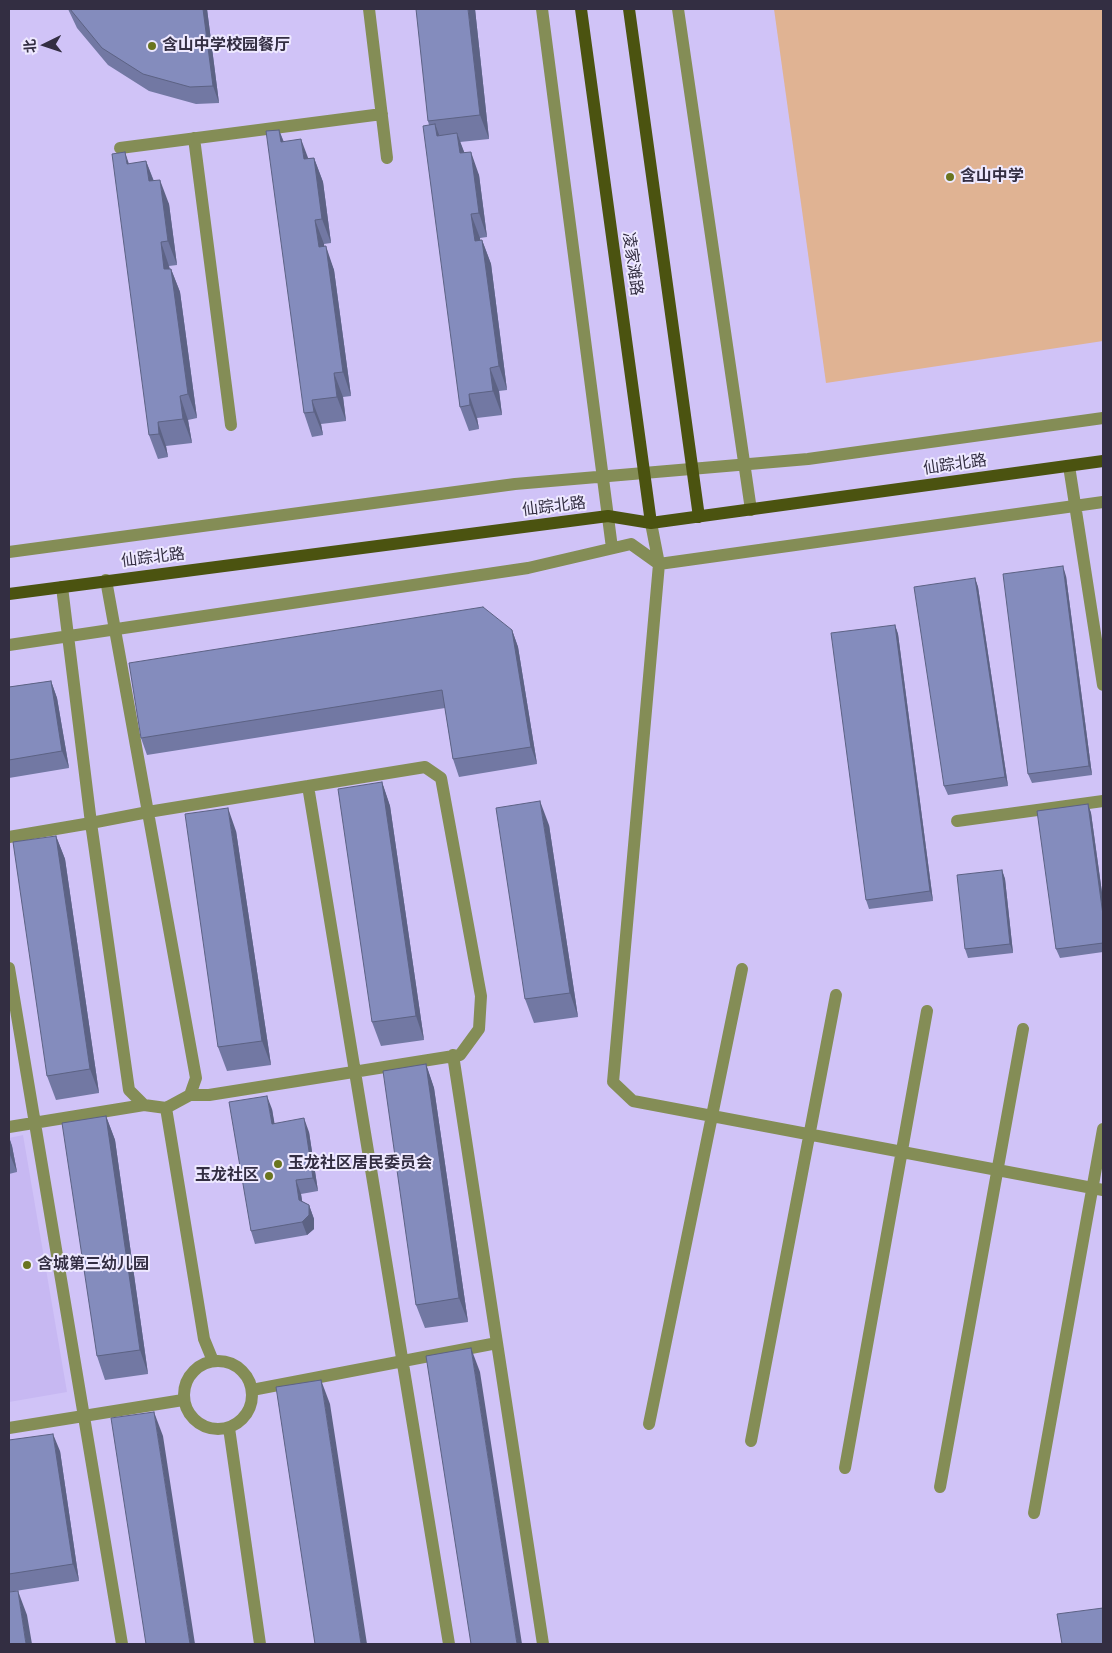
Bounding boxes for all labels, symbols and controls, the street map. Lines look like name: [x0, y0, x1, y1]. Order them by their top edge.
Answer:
north arrow: [20, 20, 70, 70]
place label: 含山中学校园餐厅: [162, 36, 290, 56]
text: 北: [22, 39, 39, 54]
marker: 含山中学校园餐厅: [146, 40, 158, 52]
place label: 含山中学: [960, 167, 1024, 187]
marker: 含山中学: [944, 171, 956, 183]
street label: 凌家滩路: [618, 231, 646, 297]
street label: 仙踪北路: [922, 451, 988, 479]
street label: 仙踪北路: [521, 494, 587, 520]
street label: 仙踪北路: [120, 545, 186, 571]
place label: 玉龙社区居民委员会: [288, 1154, 432, 1174]
marker: 玉龙社区居民委员会: [272, 1158, 284, 1170]
place label: 玉龙社区: [195, 1166, 259, 1186]
marker: 玉龙社区: [263, 1170, 275, 1182]
place label: 含城第三幼儿园: [37, 1255, 149, 1275]
marker: 含城第三幼儿园: [21, 1259, 33, 1271]

